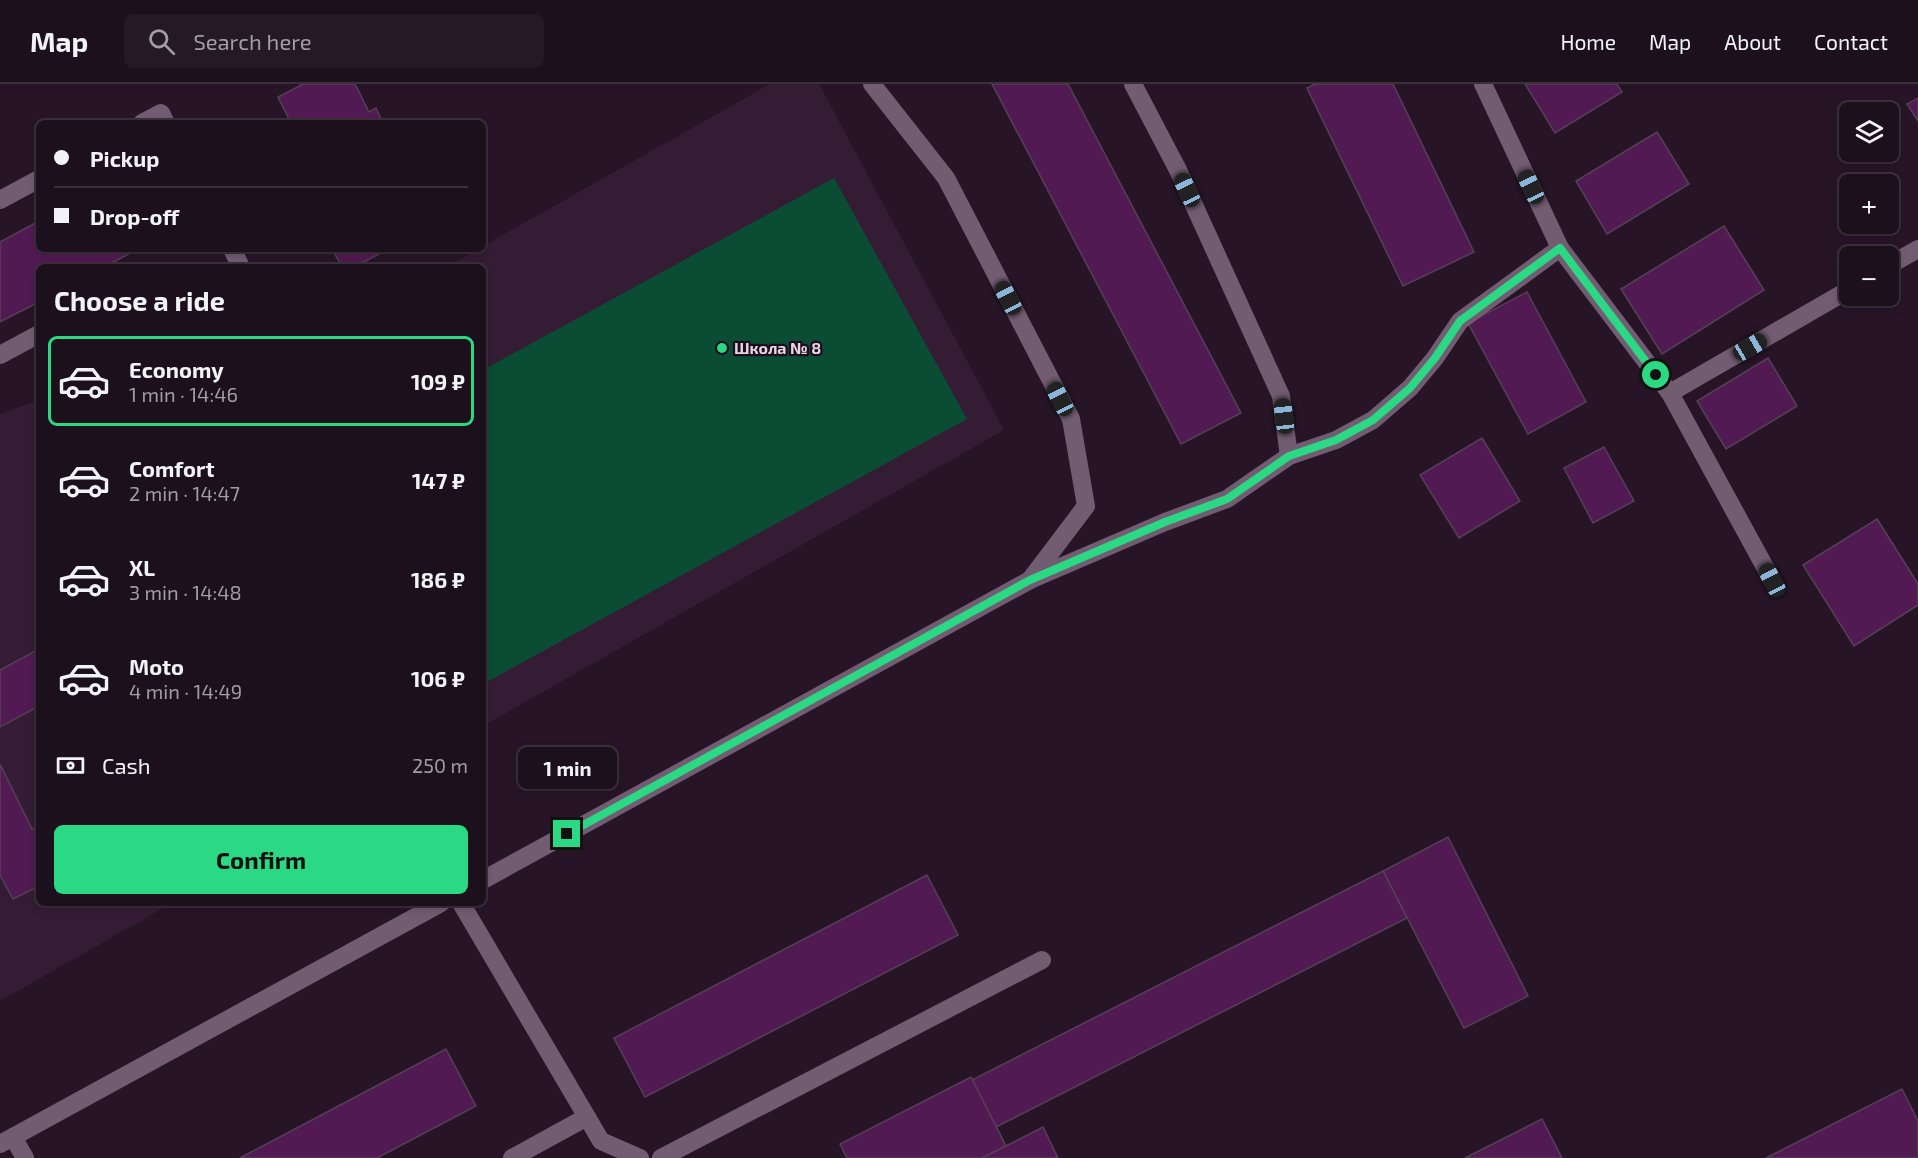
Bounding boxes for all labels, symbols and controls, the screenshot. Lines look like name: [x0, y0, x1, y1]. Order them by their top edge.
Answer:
search box: [124, 14, 544, 68]
text: Map: [30, 24, 88, 58]
icon: search: [145, 25, 178, 58]
text: Search here: [193, 28, 312, 54]
text: Home: [1560, 29, 1616, 54]
text: Map: [1649, 29, 1691, 54]
text: About: [1724, 29, 1781, 54]
text: Contact: [1814, 29, 1888, 54]
map controls: [1839, 102, 1899, 306]
button: layers: [1839, 102, 1899, 162]
text: Pickup: [90, 145, 159, 171]
car: [1515, 167, 1547, 207]
car: [1171, 170, 1203, 210]
button: +: [1839, 174, 1899, 234]
text: Drop-off: [90, 203, 179, 229]
button: −: [1839, 246, 1899, 306]
car: [992, 278, 1024, 318]
text: Choose a ride: [54, 284, 225, 316]
car: [1730, 330, 1770, 364]
place label: Школа № 8: [734, 338, 821, 357]
marker: Школа № 8: [715, 341, 729, 355]
icon: car: [57, 354, 111, 408]
text: Economy: [129, 356, 224, 382]
route start: [1642, 361, 1669, 388]
text: 109 ₽: [411, 368, 465, 394]
car: [1044, 379, 1076, 419]
text: 1 min · 14:46: [129, 382, 238, 406]
car: [1273, 397, 1295, 435]
icon: car: [57, 453, 111, 507]
text: Comfort: [129, 455, 214, 481]
text: 147 ₽: [412, 467, 465, 493]
text: 2 min · 14:47: [129, 481, 240, 505]
icon: car: [57, 552, 111, 606]
text: XL: [129, 554, 155, 580]
car: [1756, 560, 1788, 600]
text: 186 ₽: [411, 566, 465, 592]
text: 3 min · 14:48: [129, 580, 242, 604]
icon: car: [57, 651, 111, 705]
text: Moto: [129, 653, 184, 679]
text: 106 ₽: [411, 665, 465, 691]
text: 4 min · 14:49: [129, 679, 242, 703]
callout: 1 min: [518, 747, 616, 789]
icon: cash: [54, 749, 87, 782]
text: Cash: [102, 752, 151, 778]
text: 250 m: [412, 753, 468, 777]
text: 1 min: [543, 756, 592, 780]
route end: [553, 820, 580, 847]
button: Confirm: [54, 825, 468, 894]

